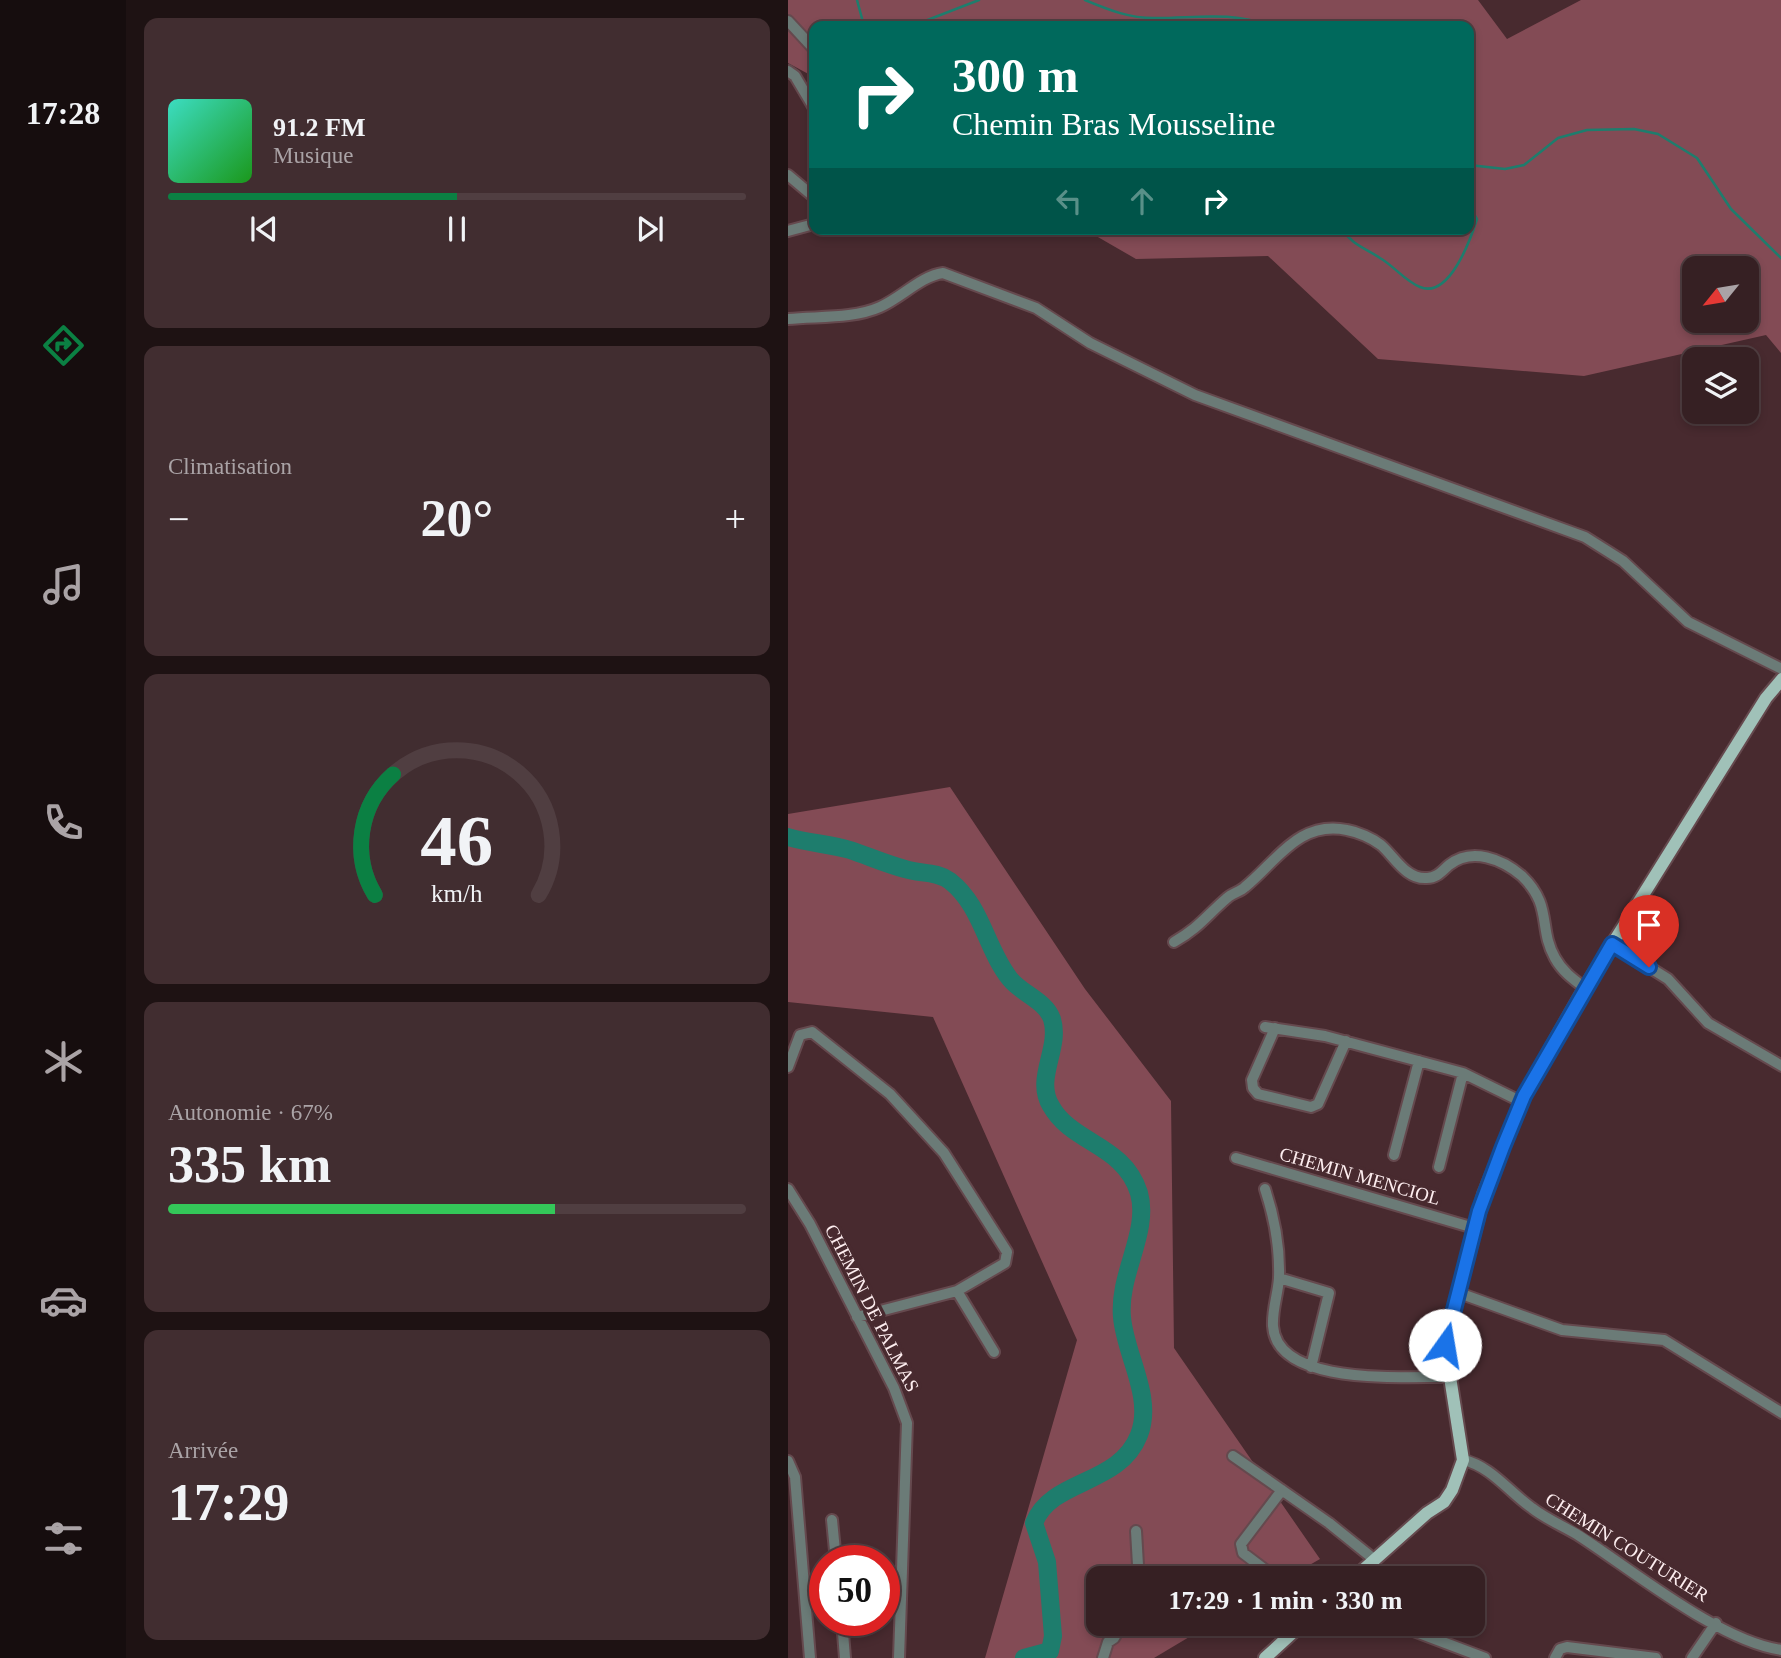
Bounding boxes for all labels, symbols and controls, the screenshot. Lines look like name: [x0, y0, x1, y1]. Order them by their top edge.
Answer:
text: 300 m: [952, 48, 1079, 103]
icon: right: [837, 49, 928, 140]
text: 17:28: [26, 95, 100, 131]
text: Chemin Bras Mousseline: [952, 106, 1276, 142]
text: 91.2 FM: [273, 113, 365, 142]
text: Musique: [273, 143, 354, 168]
icon: left: [1050, 182, 1088, 220]
icon: ahead: [1123, 182, 1161, 220]
icon: right: [1196, 182, 1234, 220]
icon: previous: [245, 210, 283, 248]
icon: pause: [438, 210, 476, 248]
icon: next: [631, 210, 669, 248]
north arrow: [1682, 256, 1759, 332]
map controls: [1682, 256, 1759, 424]
icon: directions: [39, 321, 88, 370]
button: layers: [1682, 347, 1759, 424]
text: Climatisation: [168, 454, 292, 479]
text: 20°: [421, 490, 493, 547]
text: −: [168, 498, 189, 540]
text: +: [725, 498, 746, 540]
icon: music: [39, 560, 88, 609]
icon: phone: [39, 798, 88, 847]
text: 46: [421, 800, 493, 881]
text: km/h: [431, 880, 483, 907]
pin: [1619, 895, 1679, 967]
icon: arrive: [1630, 906, 1668, 944]
icon: climate: [39, 1037, 88, 1086]
text: Autonomie · 67%: [168, 1100, 333, 1125]
text: 335 km: [168, 1136, 331, 1193]
street label: CHEMIN MENCIOL: [1277, 1143, 1443, 1209]
street label: CHEMIN DE PALMAS: [821, 1221, 923, 1395]
icon: car: [39, 1276, 88, 1325]
position arrow: [1408, 1308, 1482, 1382]
text: Arrivée: [168, 1438, 238, 1463]
text: 17:29: [168, 1474, 289, 1531]
street label: CHEMIN COUTURIER: [1542, 1488, 1713, 1606]
icon: filters: [39, 1514, 88, 1563]
speed limit sign: 50: [809, 1545, 900, 1636]
text: 17:29 · 1 min · 330 m: [1169, 1586, 1403, 1615]

